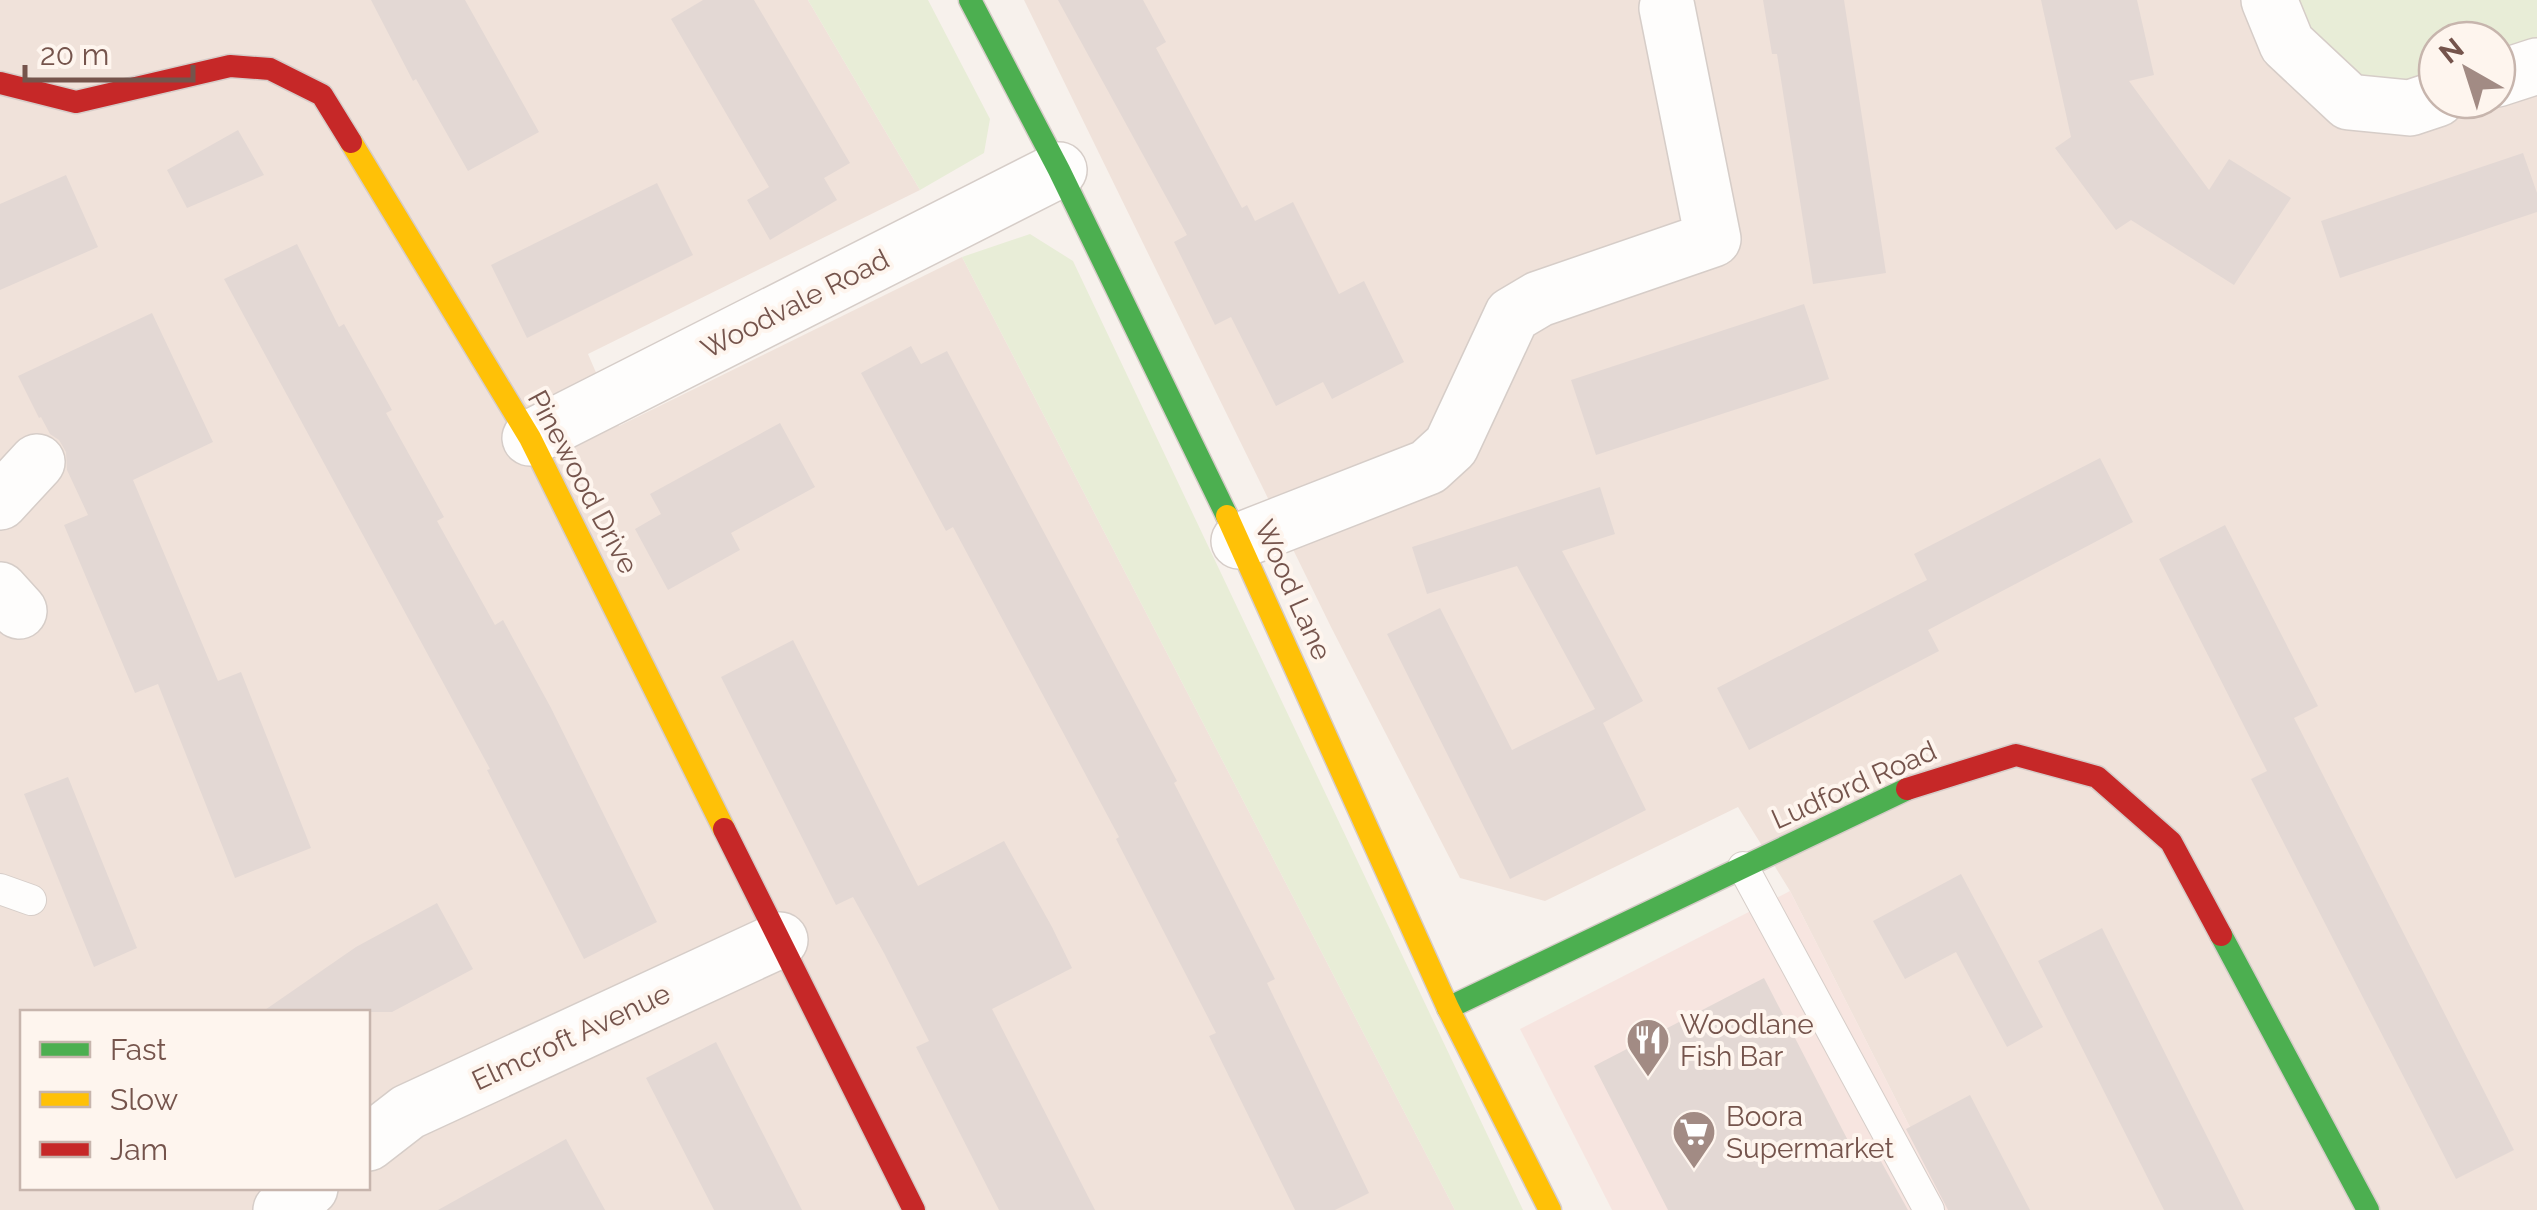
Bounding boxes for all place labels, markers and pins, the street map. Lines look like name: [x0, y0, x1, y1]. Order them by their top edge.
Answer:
place label: Woodlane Fish Bar: [1680, 1008, 1814, 1073]
restaurant icon: Woodlane Fish Bar: [1625, 1017, 1671, 1078]
place label: Boora Supermarket: [1726, 1100, 1894, 1165]
supermarket icon: Boora Supermarket: [1671, 1109, 1717, 1170]

